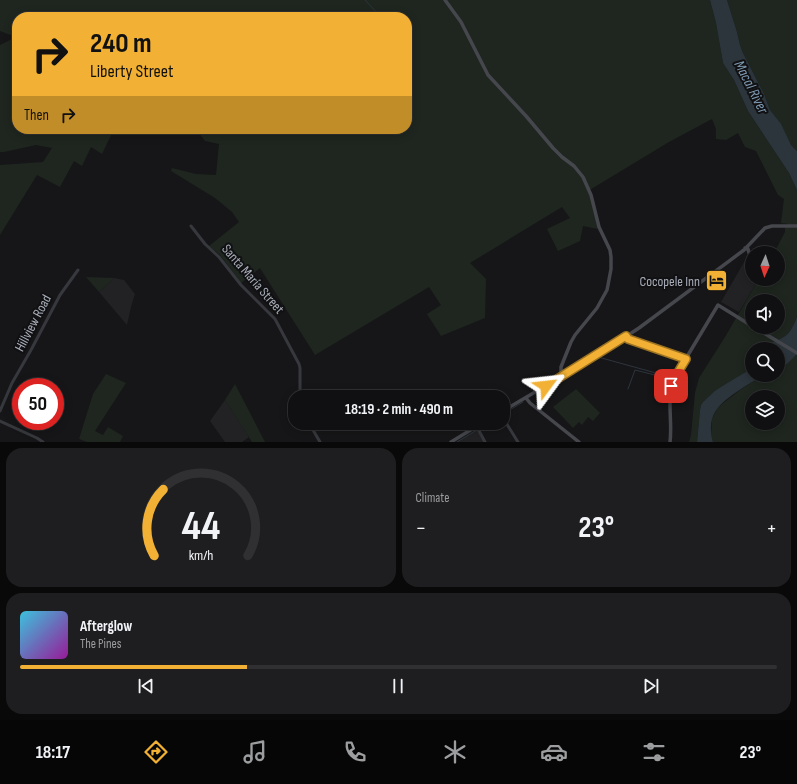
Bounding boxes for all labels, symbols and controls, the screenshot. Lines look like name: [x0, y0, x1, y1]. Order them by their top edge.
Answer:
text: 240 m: [90, 27, 151, 60]
icon: right: [24, 28, 76, 80]
water label: Macal River: [730, 57, 773, 117]
text: Liberty Street: [90, 61, 173, 82]
icon: right: [57, 104, 79, 126]
text: Then: [24, 106, 49, 125]
street label: Santa María Street: [218, 241, 288, 317]
north arrow: [745, 246, 785, 286]
map controls: [745, 246, 785, 430]
hotel icon: Cocopele Inn: [703, 268, 729, 294]
place label: Cocopele Inn: [639, 273, 700, 290]
street label: Hillview Road: [11, 292, 55, 354]
button: sound: [745, 294, 785, 334]
button: search: [745, 342, 785, 382]
position arrow: [525, 365, 567, 407]
pin: [654, 369, 688, 403]
icon: arrive: [660, 375, 682, 397]
speed limit sign: 50: [12, 378, 64, 430]
button: layers: [745, 390, 785, 430]
text: 18:19 · 2 min · 490 m: [345, 400, 453, 419]
text: Climate: [416, 490, 449, 506]
text: 44: [181, 501, 220, 550]
text: 23°: [578, 510, 614, 546]
text: −: [416, 515, 426, 542]
text: +: [766, 515, 777, 542]
text: km/h: [188, 546, 213, 563]
text: Afterglow: [80, 617, 132, 636]
text: The Pines: [80, 636, 121, 652]
icon: previous: [135, 675, 157, 697]
icon: pause: [387, 675, 409, 697]
icon: next: [640, 675, 662, 697]
icon: directions: [142, 738, 170, 766]
icon: music: [241, 738, 269, 766]
icon: phone: [341, 738, 369, 766]
icon: climate: [441, 738, 469, 766]
icon: car: [540, 738, 568, 766]
icon: filters: [640, 738, 668, 766]
text: 18:17: [36, 742, 70, 763]
text: 23°: [740, 742, 761, 763]

